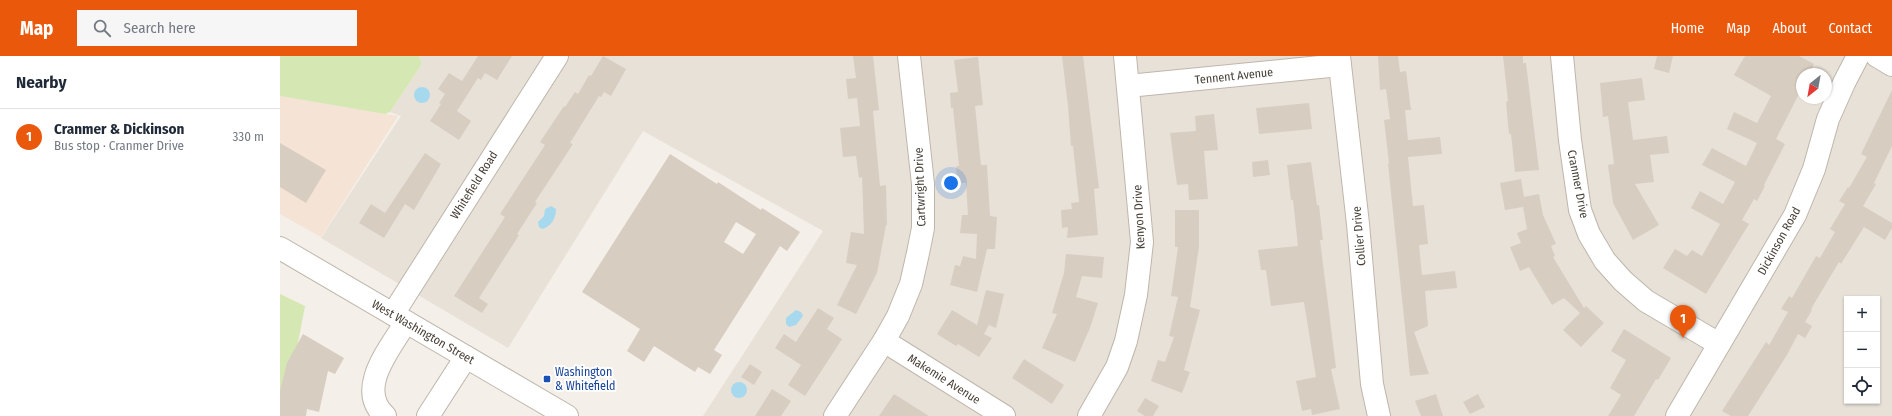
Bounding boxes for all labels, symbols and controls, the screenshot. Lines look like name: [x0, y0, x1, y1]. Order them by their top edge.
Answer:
search box: [77, 10, 357, 46]
text: Map: [20, 17, 53, 40]
icon: search: [91, 17, 113, 39]
text: Search here: [123, 19, 196, 37]
text: Home: [1671, 20, 1704, 37]
text: Map: [1726, 20, 1750, 37]
text: About: [1772, 20, 1807, 37]
text: Contact: [1829, 20, 1872, 37]
street label: Tennent Avenue: [1194, 65, 1274, 87]
north arrow: [1796, 68, 1832, 104]
text: Nearby: [16, 72, 67, 93]
text: Cranmer & Dickinson: [54, 120, 184, 138]
text: 1: [26, 129, 32, 144]
text: 330 m: [232, 129, 264, 144]
text: Bus stop · Cranmer Drive: [54, 138, 184, 153]
street label: Cartwright Drive: [912, 147, 928, 227]
street label: Whitefield Road: [448, 148, 500, 222]
street label: Cranmer Drive: [1564, 149, 1592, 220]
your location: [941, 173, 961, 193]
street label: Kenyon Drive: [1130, 184, 1148, 250]
street label: Dickinson Road: [1755, 205, 1803, 277]
street label: Collier Drive: [1349, 206, 1369, 266]
map controls: [1844, 296, 1880, 404]
button: +: [1844, 296, 1880, 332]
street label: West Washington Street: [369, 297, 477, 367]
pin: 1: [1670, 305, 1696, 338]
button: −: [1844, 332, 1880, 368]
street label: Makemie Avenue: [905, 351, 983, 407]
place label: Washington & Whitefield: [555, 365, 616, 393]
button: locate: [1844, 368, 1880, 404]
marker: Washington & Whitefield: [542, 374, 552, 384]

